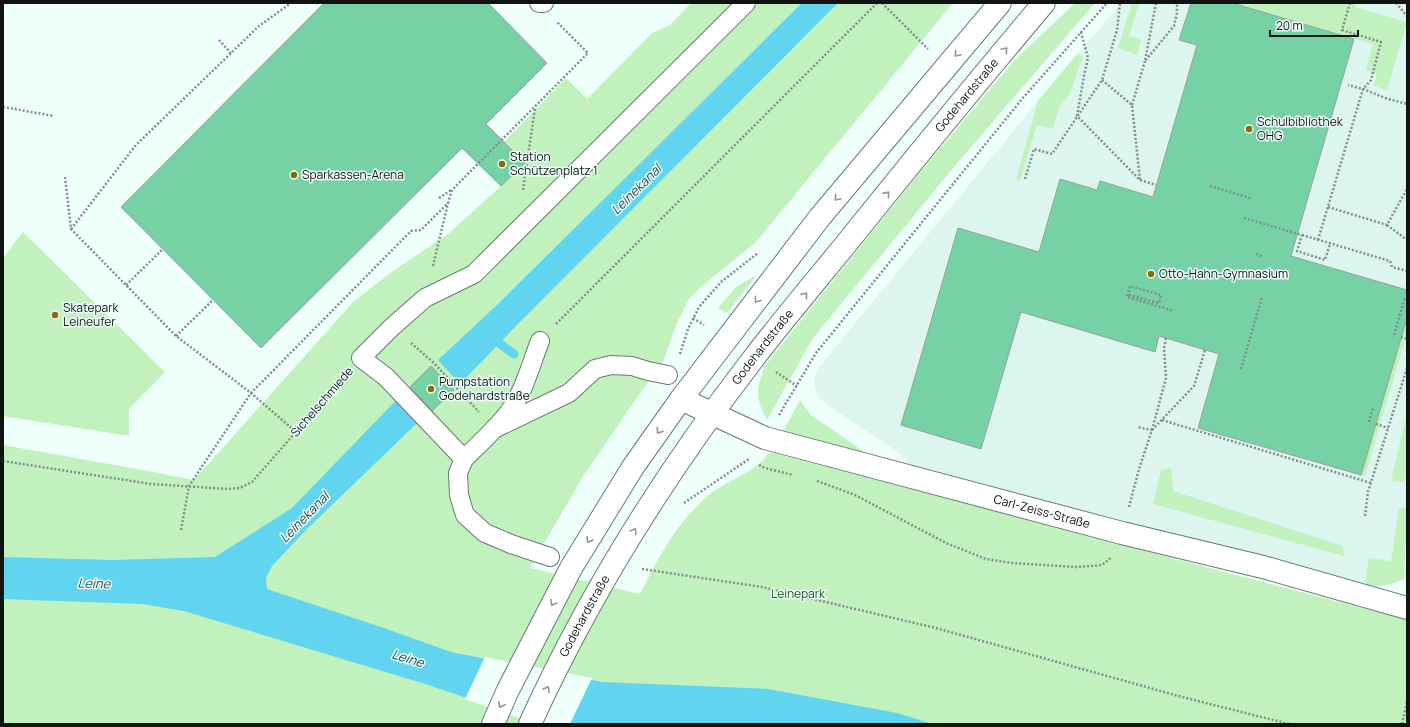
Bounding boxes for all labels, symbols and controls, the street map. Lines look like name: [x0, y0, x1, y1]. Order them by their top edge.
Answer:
scale bar: [1270, 12, 1358, 38]
text: 20 m: [1276, 17, 1303, 34]
one-way arrow: [1000, 47, 1007, 54]
one-way arrow: [955, 50, 962, 57]
street label: Godehardstraße: [931, 55, 1002, 136]
place label: Schulbibliothek OHG: [1257, 113, 1344, 144]
marker: Schulbibliothek OHG: [1244, 124, 1254, 134]
place label: Station Schützenplatz 1: [510, 148, 598, 179]
marker: Station Schützenplatz 1: [497, 159, 507, 169]
water label: Leinekanal: [607, 159, 666, 218]
place label: Sparkassen-Arena: [302, 166, 404, 183]
marker: Sparkassen-Arena: [289, 170, 299, 180]
one-way arrow: [882, 191, 889, 198]
one-way arrow: [835, 193, 842, 200]
place label: Otto-Hahn-Gymnasium: [1159, 265, 1288, 282]
marker: Otto-Hahn-Gymnasium: [1146, 269, 1156, 279]
one-way arrow: [800, 292, 807, 299]
one-way arrow: [755, 295, 762, 302]
place label: Skatepark Leineufer: [63, 299, 120, 330]
street label: Godehardstraße: [728, 306, 797, 388]
marker: Skatepark Leineufer: [50, 310, 60, 320]
street label: Sichelschmiede: [286, 363, 357, 440]
place label: Pumpstation Godehardstraße: [439, 373, 530, 404]
marker: Pumpstation Godehardstraße: [426, 384, 436, 394]
one-way arrow: [656, 427, 664, 434]
water label: Leinekanal: [275, 486, 334, 546]
street label: Carl-Zeiss-Straße: [992, 490, 1092, 532]
one-way arrow: [629, 528, 636, 535]
one-way arrow: [586, 536, 593, 543]
street label: Godehardstraße: [555, 572, 613, 660]
water label: Leine: [77, 573, 112, 593]
park label: Leinepark: [771, 585, 826, 602]
one-way arrow: [550, 599, 558, 606]
water label: Leine: [390, 645, 428, 672]
one-way arrow: [542, 685, 550, 693]
one-way arrow: [498, 701, 506, 709]

